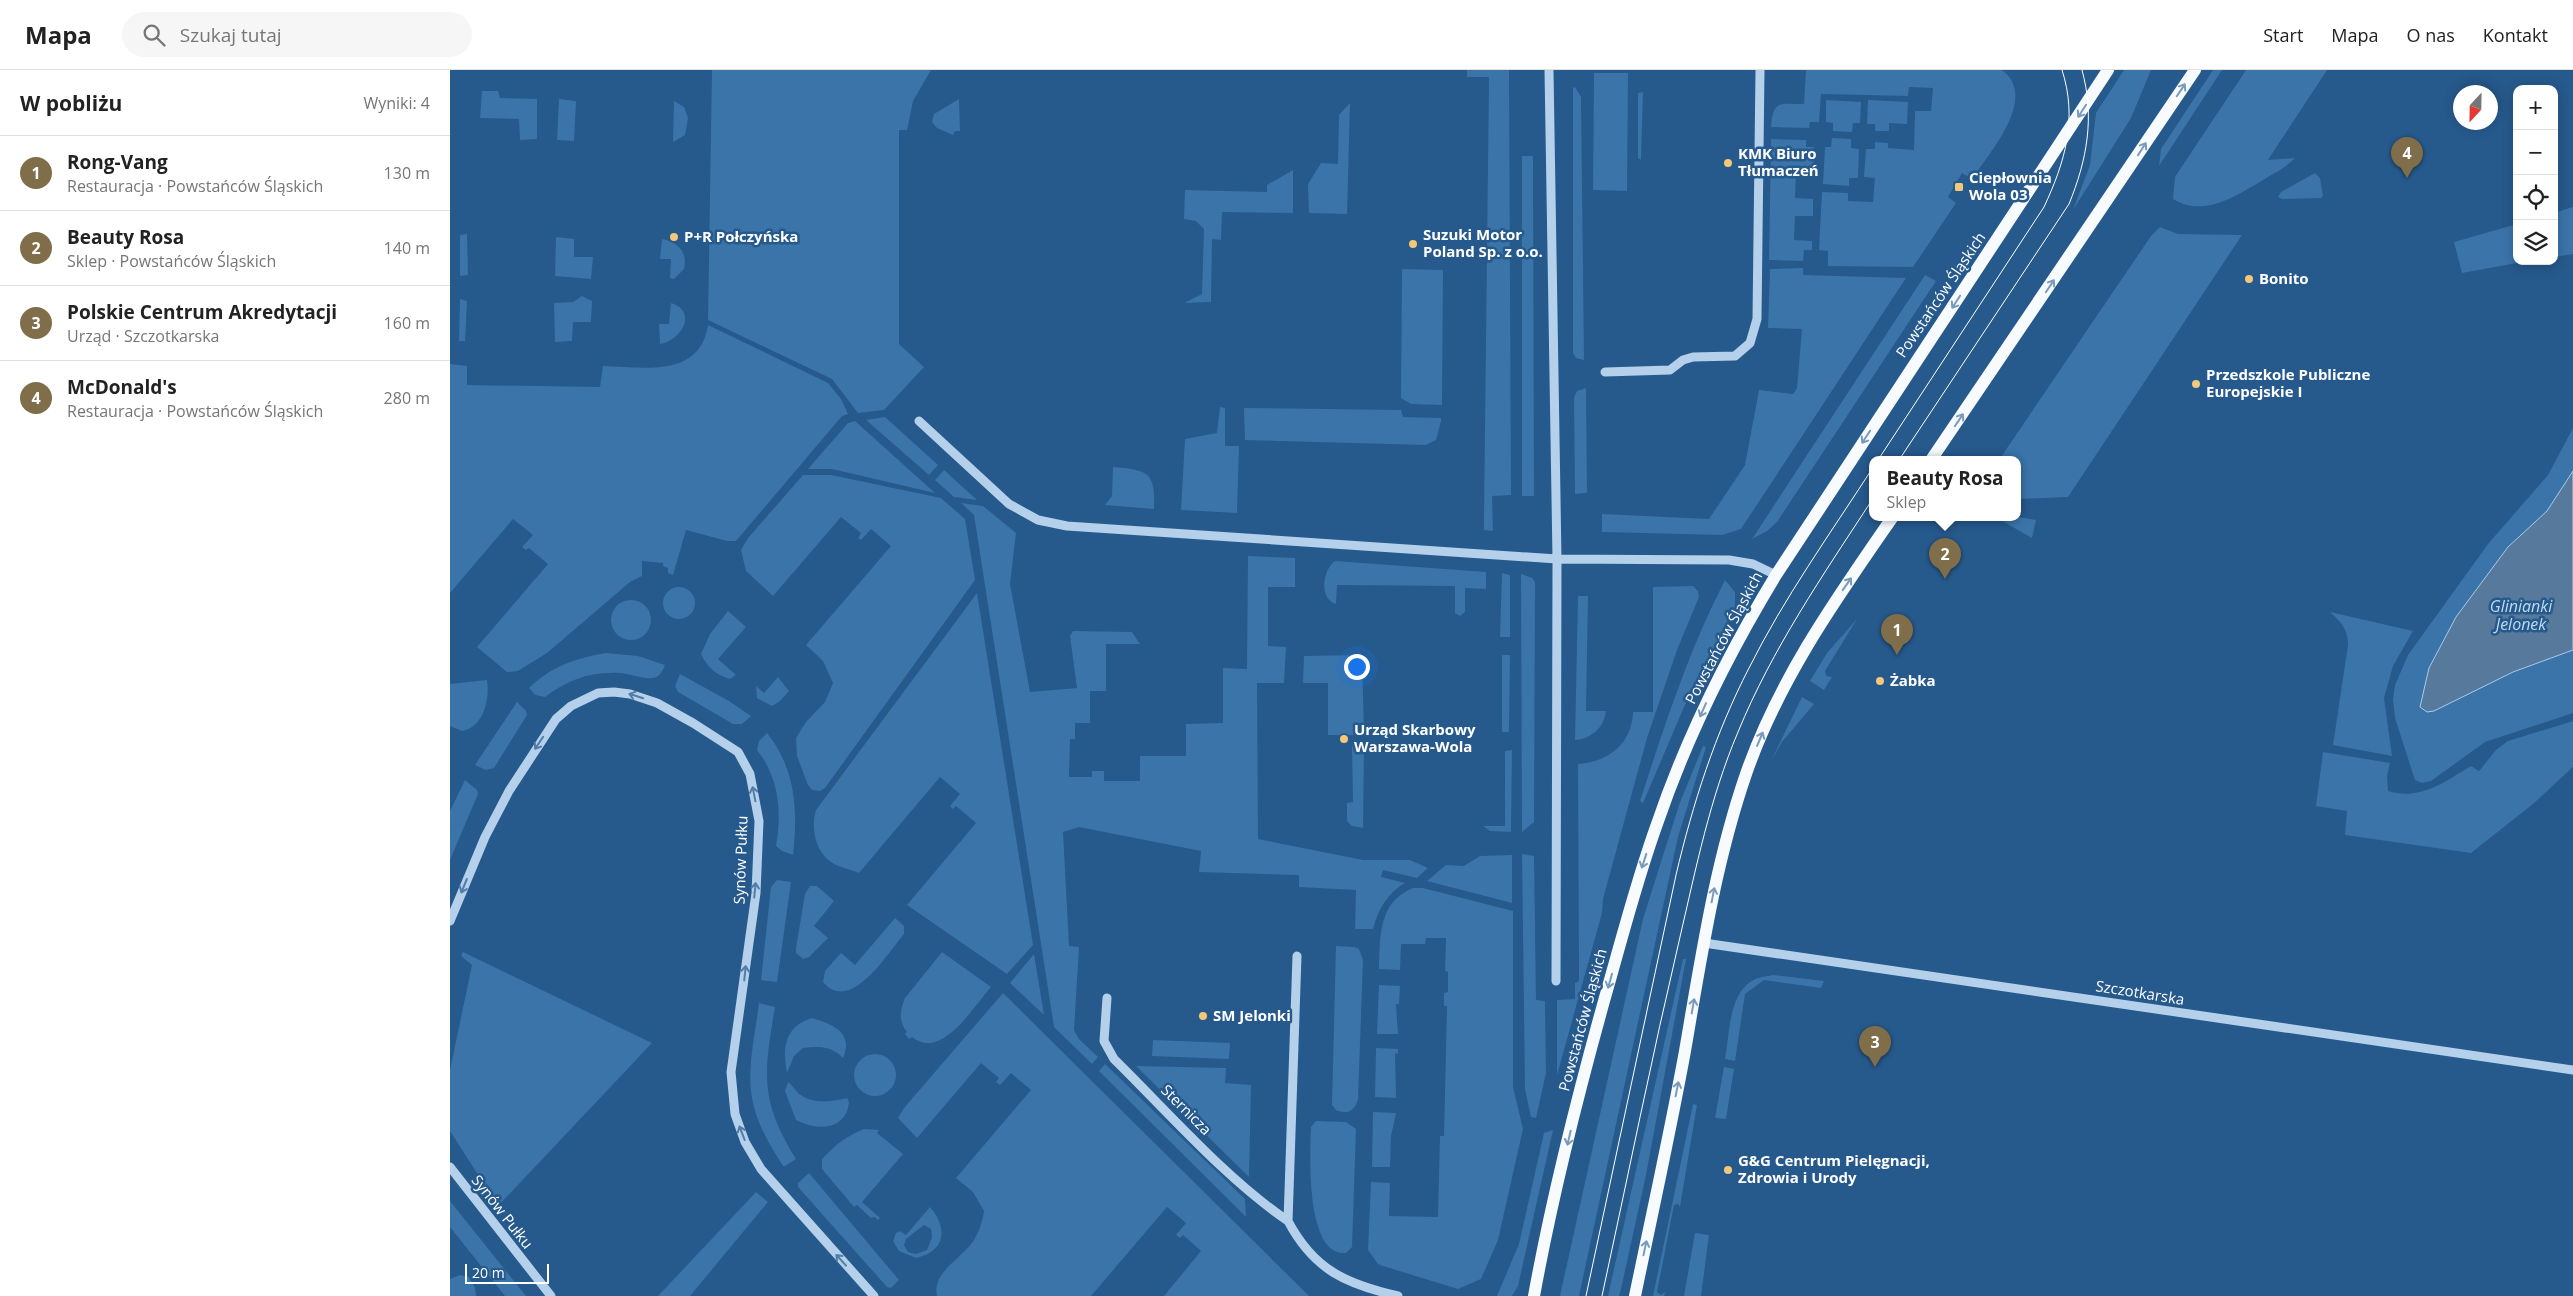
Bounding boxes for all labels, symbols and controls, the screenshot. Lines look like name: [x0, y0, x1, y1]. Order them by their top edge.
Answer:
search box: [122, 12, 472, 57]
text: Mapa: [25, 18, 92, 51]
icon: search: [140, 21, 168, 49]
text: Szukaj tutaj: [180, 22, 282, 48]
text: Start: [2263, 23, 2303, 47]
text: Mapa: [2331, 23, 2379, 47]
text: O nas: [2407, 23, 2455, 47]
text: Kontakt: [2483, 23, 2548, 47]
one-way arrow: [2176, 83, 2186, 97]
north arrow: [2453, 85, 2498, 130]
map controls: [2513, 85, 2558, 265]
button: +: [2513, 85, 2558, 130]
text: W pobliżu: [20, 89, 122, 117]
text: Wyniki: 4: [363, 92, 430, 114]
one-way arrow: [2076, 103, 2086, 117]
button: −: [2513, 130, 2558, 175]
pin: 4: [2391, 137, 2423, 178]
one-way arrow: [2137, 142, 2148, 156]
place label: KMK Biuro Tłumaczeń: [1738, 143, 1819, 180]
text: Rong-Vang: [67, 149, 168, 175]
marker: KMK Biuro Tłumaczeń: [1722, 157, 1734, 169]
text: 1: [31, 162, 41, 184]
text: 130 m: [384, 162, 430, 184]
place label: Ciepłownia Wola 03: [1969, 167, 2052, 204]
text: Restauracja · Powstańców Śląskich: [67, 175, 323, 197]
button: locate: [2513, 175, 2558, 220]
marker: Ciepłownia Wola 03: [1953, 181, 1965, 193]
button: layers: [2513, 220, 2558, 265]
text: Beauty Rosa: [67, 224, 184, 250]
place label: Suzuki Motor Poland Sp. z o.o.: [1423, 224, 1543, 261]
place label: P+R Połczyńska: [684, 226, 798, 246]
street label: Powstańców Śląskich: [1891, 228, 1990, 361]
marker: P+R Połczyńska: [668, 231, 680, 243]
text: 2: [31, 237, 41, 259]
text: 140 m: [384, 237, 430, 259]
marker: Suzuki Motor Poland Sp. z o.o.: [1407, 238, 1419, 250]
text: Sklep · Powstańców Śląskich: [67, 250, 276, 272]
place label: Bonito: [2259, 268, 2309, 288]
marker: Bonito: [2243, 273, 2255, 285]
one-way arrow: [2045, 279, 2055, 293]
one-way arrow: [1951, 294, 1961, 308]
text: Polskie Centrum Akredytacji: [67, 299, 337, 325]
text: 3: [31, 312, 41, 334]
text: 160 m: [384, 312, 430, 334]
text: Urząd · Szczotkarska: [67, 325, 219, 347]
place label: Przedszkole Publiczne Europejskie I: [2206, 364, 2370, 401]
text: McDonald's: [67, 374, 177, 400]
marker: Przedszkole Publiczne Europejskie I: [2190, 378, 2202, 390]
text: 4: [31, 387, 41, 409]
text: 280 m: [384, 387, 430, 409]
text: Restauracja · Powstańców Śląskich: [67, 400, 323, 422]
one-way arrow: [1954, 413, 1964, 427]
one-way arrow: [1861, 430, 1872, 444]
popup: [1869, 456, 2021, 521]
text: Beauty Rosa: [1886, 465, 2004, 491]
text: Sklep: [1886, 491, 1926, 513]
pin: 2: [1929, 538, 1961, 579]
street label: Powstańców Śląskich: [1680, 568, 1766, 707]
one-way arrow: [1842, 577, 1852, 591]
water label: Glinianki Jelonek: [2490, 595, 2553, 635]
pin: 1: [1881, 614, 1913, 655]
your location: [1344, 654, 1370, 680]
place label: Żabka: [1890, 670, 1936, 690]
marker: Żabka: [1874, 675, 1886, 687]
one-way arrow: [628, 691, 644, 701]
one-way arrow: [1698, 702, 1707, 717]
place label: Urząd Skarbowy Warszawa-Wola: [1354, 719, 1476, 756]
one-way arrow: [1756, 732, 1765, 748]
marker: Urząd Skarbowy Warszawa-Wola: [1338, 733, 1350, 745]
one-way arrow: [534, 735, 544, 749]
one-way arrow: [749, 786, 759, 802]
street label: Synów Pułku: [728, 815, 752, 905]
one-way arrow: [1639, 853, 1649, 869]
one-way arrow: [459, 878, 468, 893]
one-way arrow: [751, 883, 760, 899]
one-way arrow: [1709, 887, 1718, 903]
street label: Powstańców Śląskich: [1553, 946, 1611, 1093]
one-way arrow: [740, 965, 750, 981]
one-way arrow: [1605, 972, 1614, 988]
street label: Szczotkarska: [2094, 975, 2186, 1009]
one-way arrow: [1688, 998, 1698, 1014]
place label: SM Jelonki: [1213, 1005, 1291, 1025]
marker: SM Jelonki: [1197, 1010, 1209, 1022]
pin: 3: [1859, 1026, 1891, 1067]
street label: Sternicza: [1157, 1080, 1216, 1139]
one-way arrow: [1673, 1082, 1683, 1098]
one-way arrow: [737, 1126, 746, 1141]
one-way arrow: [1564, 1130, 1573, 1146]
place label: G&G Centrum Pielęgnacji, Zdrowia i Urody: [1738, 1150, 1930, 1187]
marker: G&G Centrum Pielęgnacji, Zdrowia i Urody: [1722, 1164, 1734, 1176]
street label: Synów Pułku: [468, 1170, 538, 1252]
one-way arrow: [1641, 1241, 1650, 1257]
one-way arrow: [835, 1254, 847, 1267]
scale bar: [465, 1261, 549, 1284]
text: 20 m: [472, 1263, 505, 1282]

